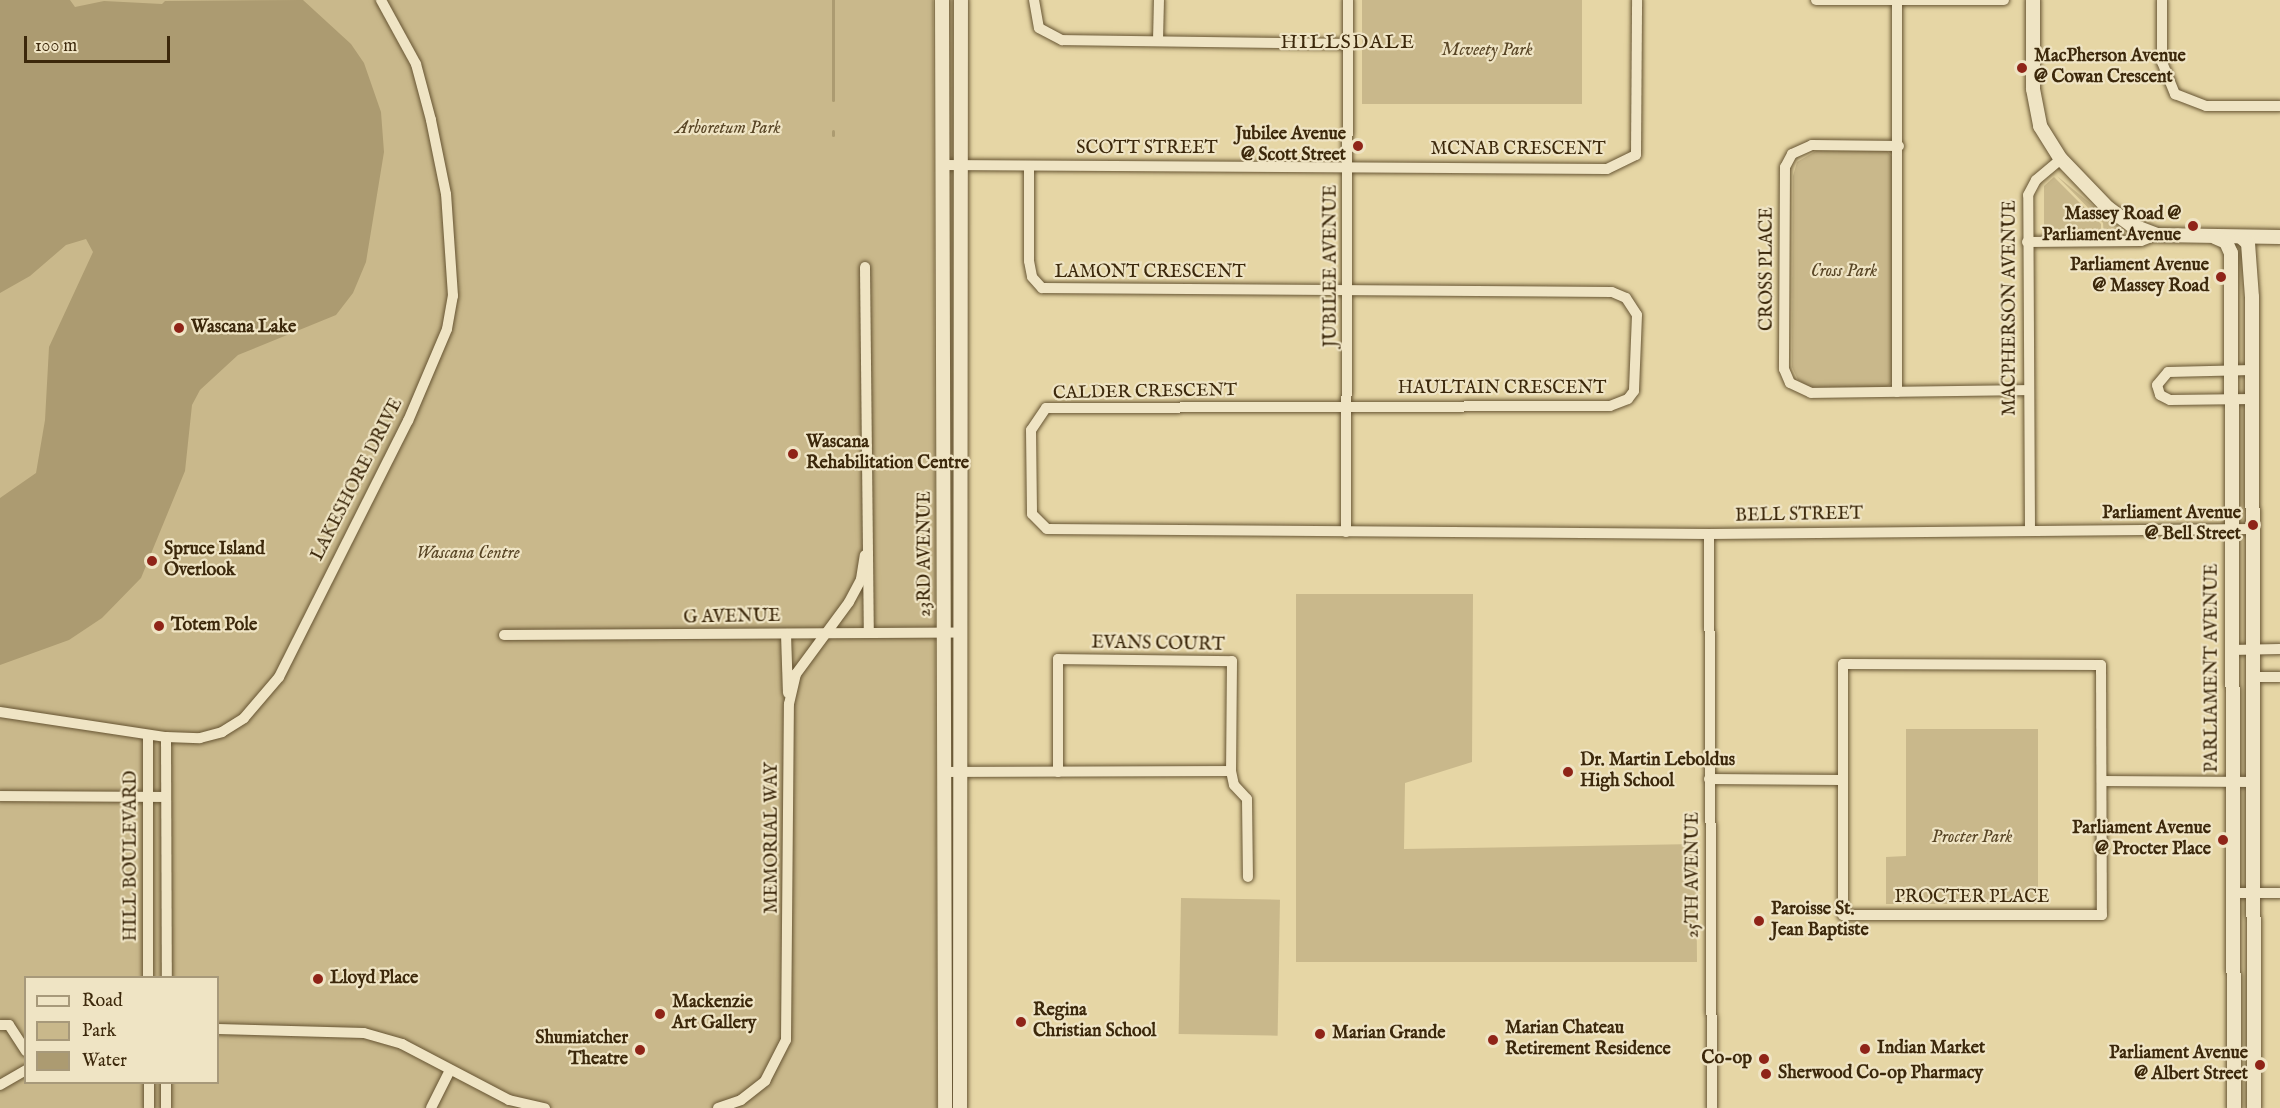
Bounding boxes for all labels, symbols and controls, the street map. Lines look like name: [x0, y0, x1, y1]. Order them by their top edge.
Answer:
scale bar: [27, 24, 172, 62]
district label: HILLSDALE: [1280, 30, 1416, 54]
text: 100 m: [35, 35, 77, 58]
park label: Mcveety Park: [1441, 40, 1533, 62]
place label: MacPherson Avenue @ Cowan Crescent: [2034, 47, 2186, 90]
marker: MacPherson Avenue @ Cowan Crescent: [2015, 61, 2029, 75]
park label: Arboretum Park: [675, 118, 781, 140]
place label: Jubilee Avenue @ Scott Street: [1235, 125, 1346, 168]
street label: SCOTT STREET: [1076, 138, 1218, 160]
marker: Jubilee Avenue @ Scott Street: [1351, 139, 1365, 153]
street label: MCNAB CRESCENT: [1430, 139, 1606, 161]
street label: JUBILEE AVENUE: [1321, 185, 1343, 347]
street label: MACPHERSON AVENUE: [2000, 200, 2022, 416]
place label: Massey Road @ Parliament Avenue: [2042, 205, 2181, 248]
street label: CROSS PLACE: [1757, 207, 1779, 331]
marker: Massey Road @ Parliament Avenue: [2186, 219, 2200, 233]
place label: Parliament Avenue @ Massey Road: [2070, 256, 2209, 298]
park label: Cross Park: [1811, 261, 1877, 283]
street label: LAMONT CRESCENT: [1054, 262, 1246, 284]
marker: Parliament Avenue @ Massey Road: [2214, 270, 2228, 284]
place label: Wascana Lake: [191, 317, 296, 339]
marker: Wascana Lake: [172, 321, 186, 335]
street label: HAULTAIN CRESCENT: [1398, 378, 1606, 400]
street label: CALDER CRESCENT: [1053, 381, 1237, 405]
street label: LAKESHORE DRIVE: [308, 395, 408, 565]
place label: Wascana Rehabilitation Centre: [806, 433, 969, 476]
marker: Wascana Rehabilitation Centre: [784, 445, 802, 463]
street label: 23RD AVENUE: [915, 491, 937, 617]
street label: BELL STREET: [1735, 504, 1863, 528]
place label: Parliament Avenue @ Bell Street: [2102, 504, 2241, 546]
marker: Parliament Avenue @ Bell Street: [2246, 518, 2260, 532]
place label: Spruce Island Overlook: [164, 540, 265, 582]
park label: Wascana Centre: [416, 543, 520, 565]
marker: Spruce Island Overlook: [145, 554, 159, 568]
street label: PARLIAMENT AVENUE: [2202, 563, 2224, 773]
street label: G AVENUE: [683, 606, 781, 630]
place label: Totem Pole: [171, 615, 257, 637]
marker: Totem Pole: [152, 619, 166, 633]
street label: EVANS COURT: [1091, 633, 1225, 657]
place label: Dr. Martin Leboldus High School: [1580, 751, 1735, 794]
street label: MEMORIAL WAY: [762, 762, 784, 914]
marker: Dr. Martin Leboldus High School: [1561, 765, 1575, 779]
street label: HILL BOULEVARD: [121, 771, 143, 941]
street label: 25TH AVENUE: [1683, 812, 1705, 938]
place label: Parliament Avenue @ Procter Place: [2072, 819, 2211, 862]
park label: Procter Park: [1931, 827, 2013, 849]
marker: Parliament Avenue @ Procter Place: [2216, 833, 2230, 847]
street label: PROCTER PLACE: [1894, 887, 2050, 909]
place label: Paroisse St. Jean Baptiste: [1771, 900, 1869, 942]
marker: Paroisse St. Jean Baptiste: [1752, 914, 1766, 928]
place label: Lloyd Place: [330, 968, 418, 990]
marker: Lloyd Place: [311, 972, 325, 986]
legend: [24, 976, 219, 1084]
text: Road: [82, 990, 123, 1013]
place label: Mackenzie Art Gallery: [672, 993, 756, 1036]
place label: Regina Christian School: [1033, 1001, 1156, 1044]
marker: Mackenzie Art Gallery: [653, 1007, 667, 1021]
marker: Regina Christian School: [1014, 1015, 1028, 1029]
place label: Marian Chateau Retirement Residence: [1505, 1019, 1671, 1062]
text: Park: [82, 1020, 116, 1043]
place label: Marian Grande: [1332, 1023, 1446, 1045]
marker: Marian Grande: [1313, 1027, 1327, 1041]
place label: Shumiatcher Theatre: [535, 1029, 628, 1072]
marker: Marian Chateau Retirement Residence: [1486, 1033, 1500, 1047]
place label: Indian Market: [1877, 1038, 1985, 1060]
marker: Indian Market: [1858, 1042, 1872, 1056]
marker: Shumiatcher Theatre: [633, 1043, 647, 1057]
place label: Parliament Avenue @ Albert Street: [2109, 1044, 2248, 1086]
place label: Co-op: [1702, 1048, 1752, 1070]
text: Water: [82, 1050, 127, 1073]
marker: Co-op: [1757, 1052, 1771, 1066]
marker: Parliament Avenue @ Albert Street: [2253, 1058, 2267, 1072]
place label: Sherwood Co-op Pharmacy: [1778, 1063, 1983, 1085]
marker: Sherwood Co-op Pharmacy: [1759, 1067, 1773, 1081]

